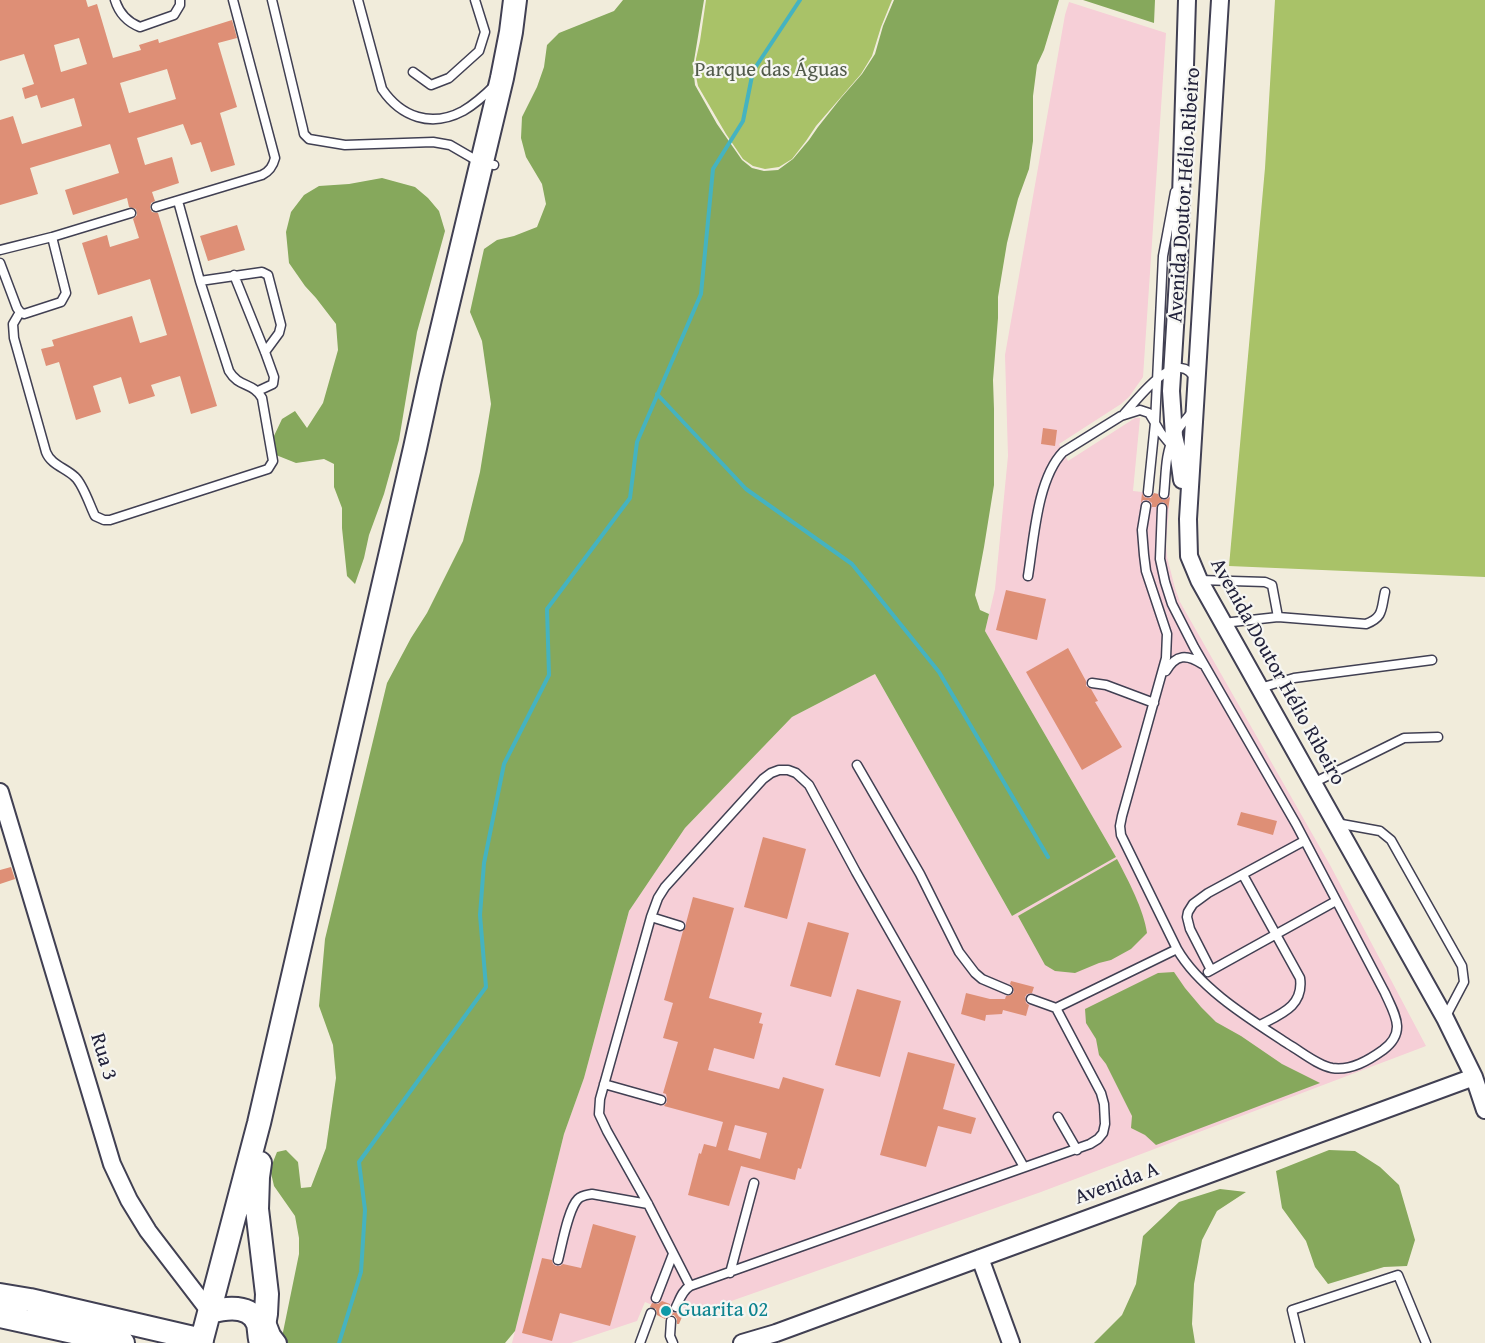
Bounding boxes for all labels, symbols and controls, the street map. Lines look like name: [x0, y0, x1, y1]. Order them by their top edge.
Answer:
park label: Parque das Águas: [694, 58, 848, 84]
street label: Avenida Doutor Hélio Ribeiro: [1164, 67, 1206, 323]
street label: Avenida Doutor Hélio Ribeiro: [1204, 554, 1350, 790]
street label: Rua 3: [84, 1030, 122, 1084]
street label: Avenida A: [1071, 1157, 1163, 1211]
place label: Guarita 02: [678, 1298, 768, 1324]
marker: Guarita 02: [659, 1304, 673, 1318]

